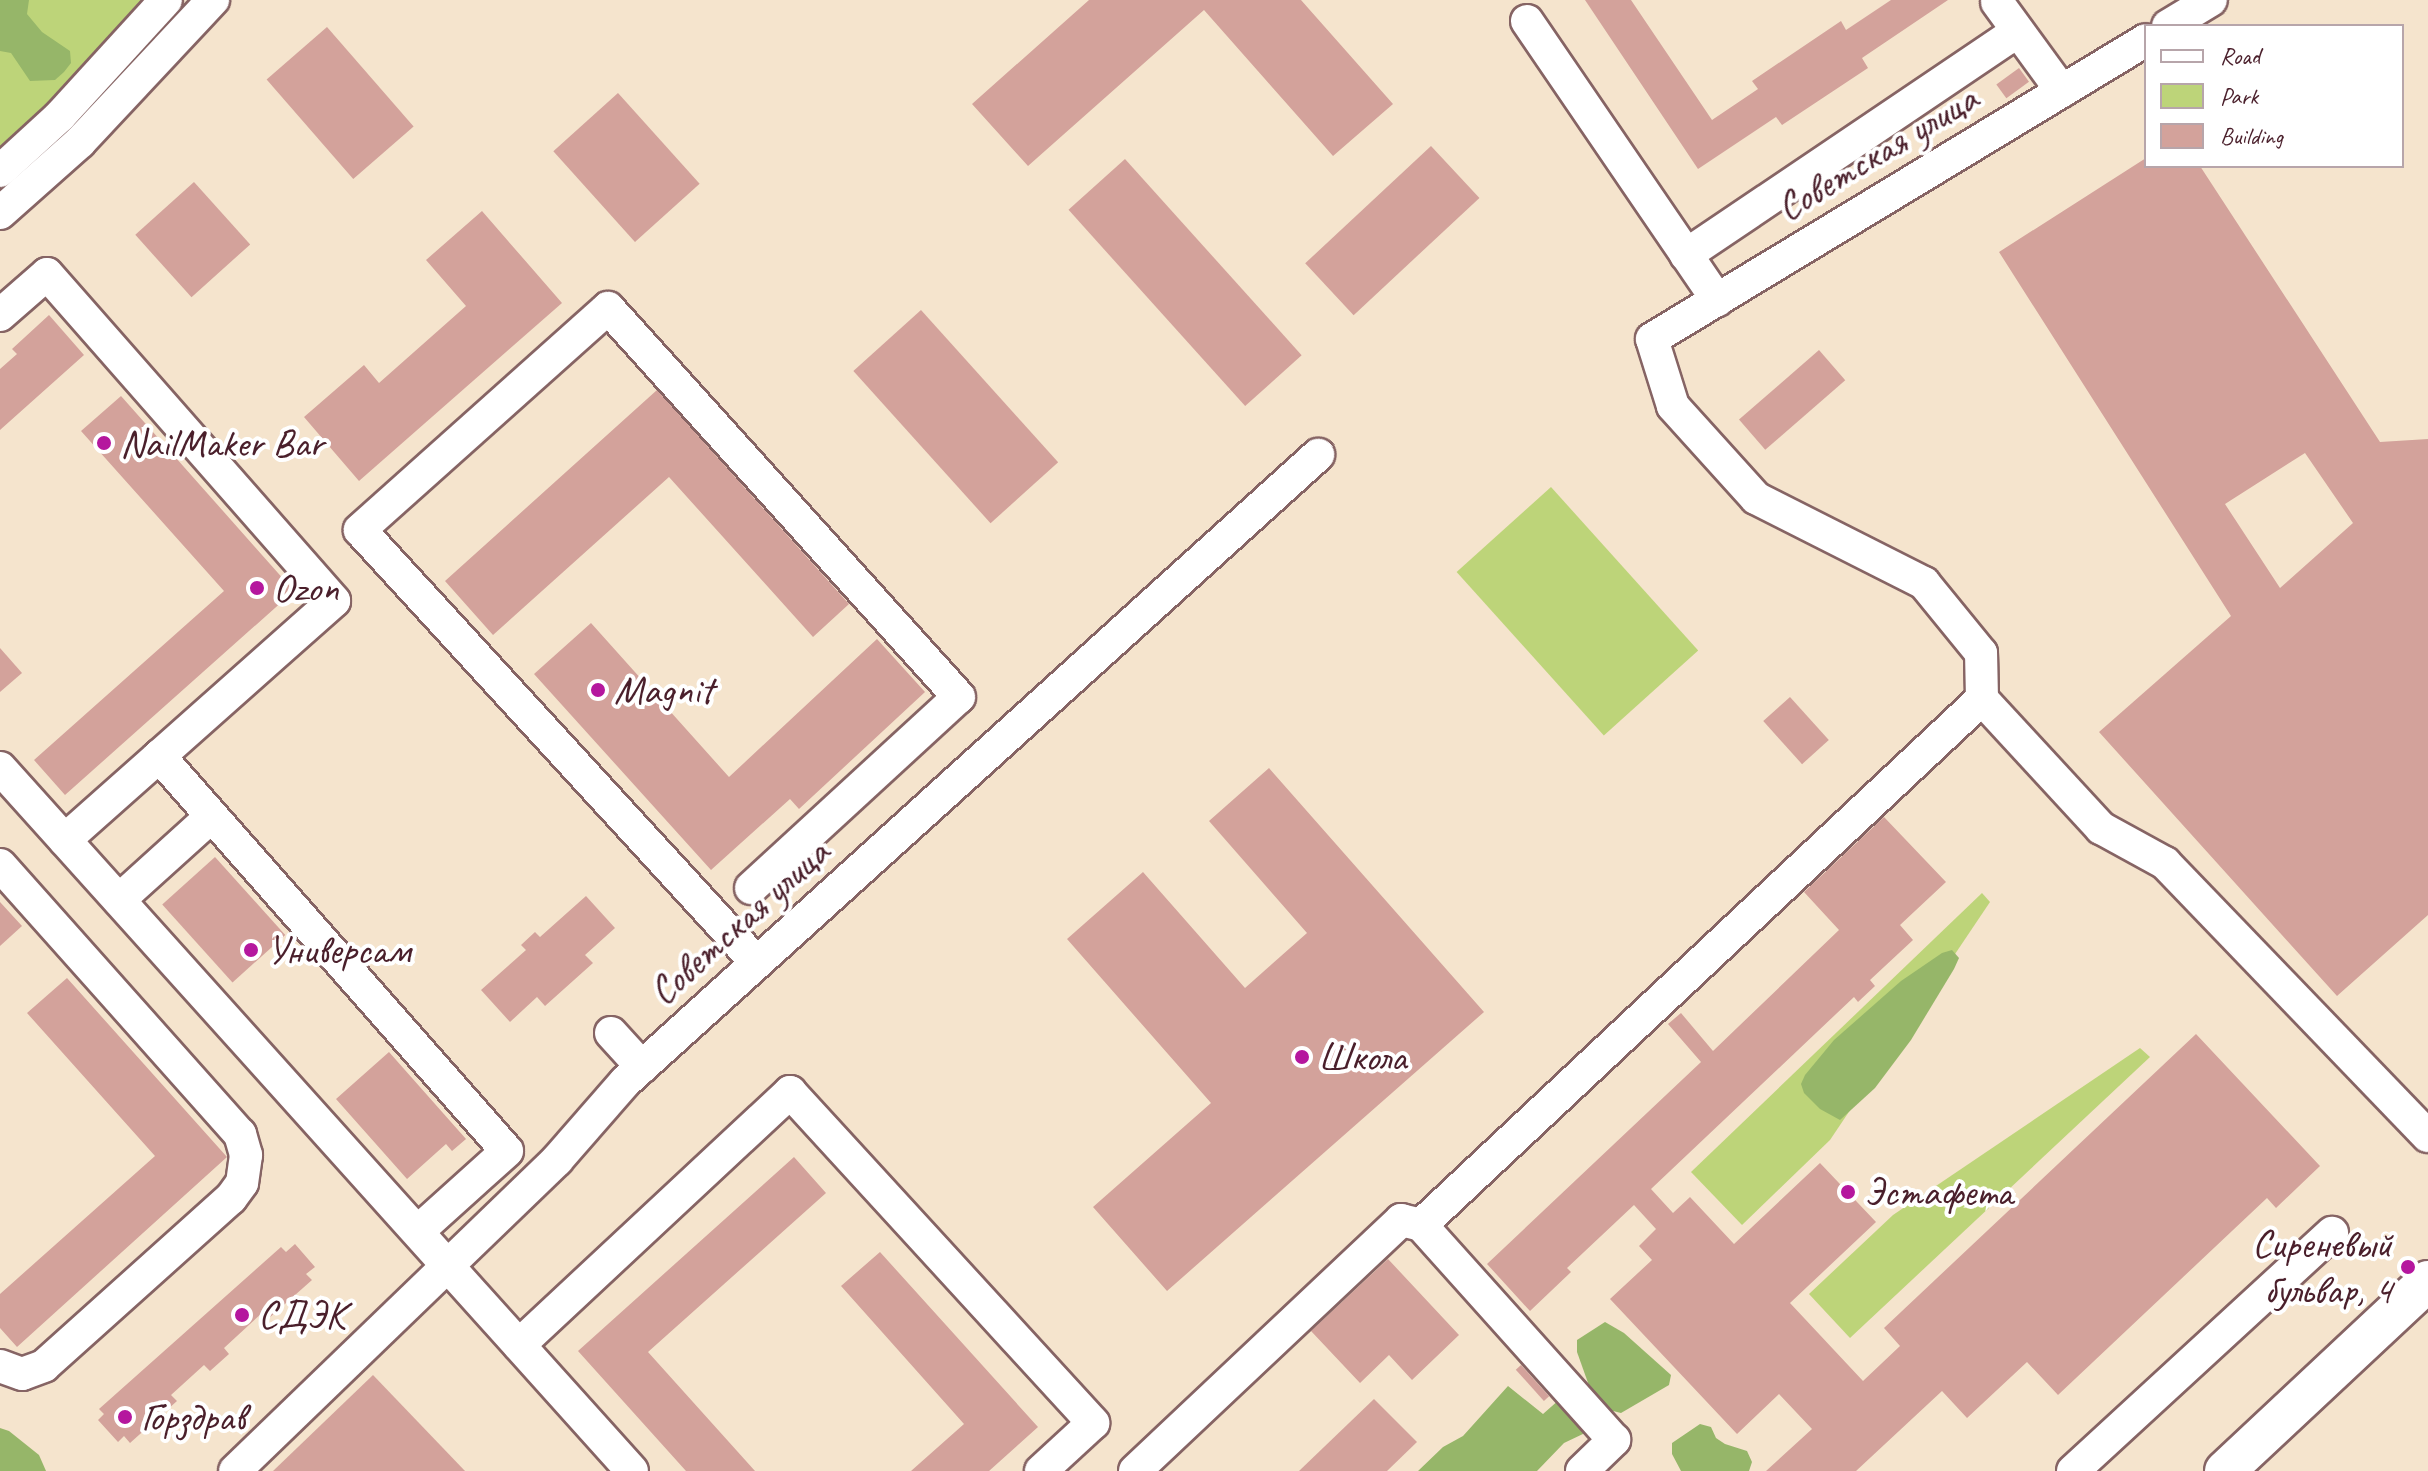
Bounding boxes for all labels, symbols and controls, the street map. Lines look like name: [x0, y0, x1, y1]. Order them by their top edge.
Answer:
legend: [2144, 24, 2404, 168]
text: Road: [2220, 41, 2260, 71]
street label: Советская улица: [1766, 73, 1988, 233]
text: Park: [2220, 81, 2258, 111]
text: Building: [2220, 121, 2283, 151]
place label: NailMaker Bar: [120, 419, 325, 467]
marker: NailMaker Bar: [95, 434, 113, 452]
place label: Ozon: [273, 564, 339, 612]
marker: Ozon: [248, 579, 266, 597]
place label: Magnit: [614, 666, 713, 714]
marker: Magnit: [589, 681, 607, 699]
street label: Советская улица: [638, 827, 840, 1017]
place label: Универсам: [267, 926, 410, 974]
marker: Универсам: [242, 941, 260, 959]
place label: Школа: [1318, 1033, 1406, 1081]
marker: Школа: [1293, 1048, 1311, 1066]
place label: Эстафета: [1864, 1168, 2012, 1216]
marker: Эстафета: [1839, 1183, 1857, 1201]
place label: Сиреневый бульвар, 4: [2252, 1220, 2392, 1314]
marker: Сиреневый бульвар, 4: [2399, 1258, 2417, 1276]
place label: СДЭК: [258, 1291, 346, 1339]
marker: СДЭК: [233, 1306, 251, 1324]
place label: Горздрав: [141, 1393, 245, 1441]
marker: Горздрав: [116, 1408, 134, 1426]

